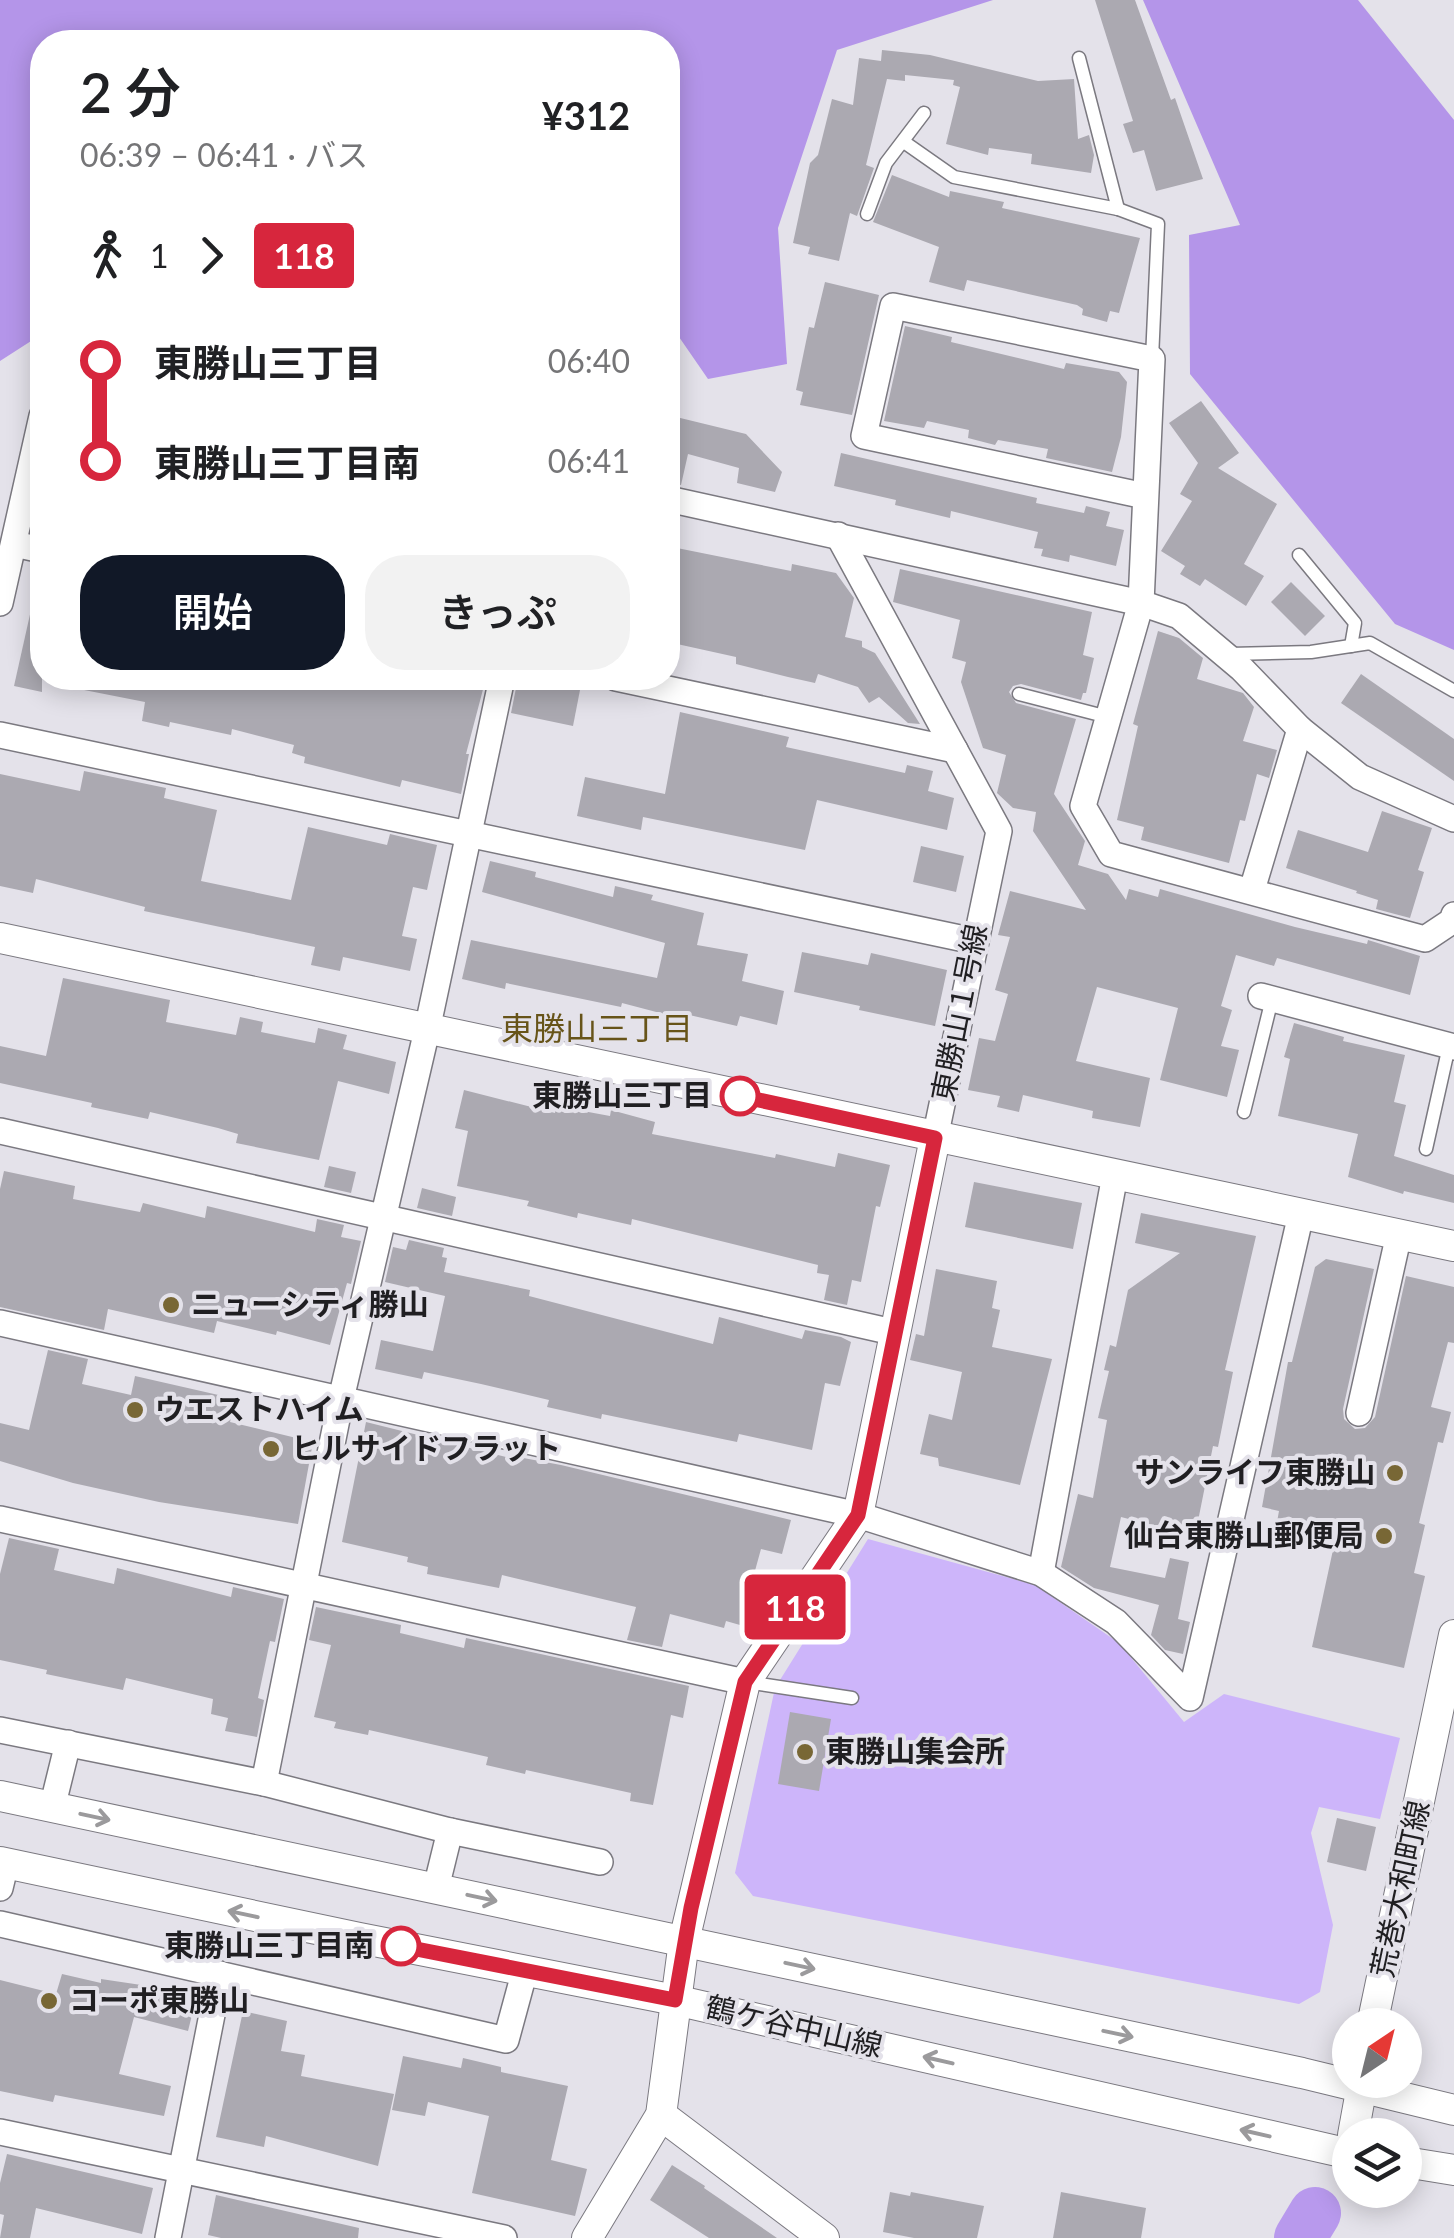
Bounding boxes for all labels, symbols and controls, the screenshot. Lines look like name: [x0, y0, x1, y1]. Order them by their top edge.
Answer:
text: 2 分: [80, 59, 181, 125]
text: ¥312: [542, 92, 630, 138]
text: 06:39 – 06:41 · バス: [80, 135, 368, 174]
icon: walk: [80, 228, 135, 283]
icon: forward: [184, 228, 239, 283]
text: 118: [274, 234, 334, 276]
text: 1: [150, 236, 169, 275]
text: 東勝山三丁目: [154, 339, 382, 385]
text: 06:40: [548, 341, 630, 380]
text: 東勝山三丁目南: [154, 439, 420, 485]
text: 06:41: [548, 441, 630, 480]
button: 開始: [80, 555, 345, 670]
button: きっぷ: [365, 555, 630, 670]
street label: 東勝山１号線: [923, 921, 993, 1104]
district label: 東勝山三丁目: [501, 1008, 693, 1047]
place label: 東勝山三丁目: [532, 1076, 712, 1112]
marker: 東勝山三丁目: [721, 1077, 759, 1115]
place label: ニューシティ勝山: [191, 1285, 429, 1321]
marker: ニューシティ勝山: [160, 1294, 182, 1316]
place label: ウエストハイム: [155, 1390, 364, 1426]
marker: ウエストハイム: [124, 1399, 146, 1421]
place label: ヒルサイドフラット: [291, 1429, 561, 1465]
marker: ヒルサイドフラット: [260, 1438, 282, 1460]
place label: サンライフ東勝山: [1135, 1453, 1375, 1489]
marker: サンライフ東勝山: [1384, 1462, 1406, 1484]
place label: 仙台東勝山郵便局: [1124, 1516, 1364, 1552]
marker: 仙台東勝山郵便局: [1373, 1525, 1395, 1547]
line badge: 118: [738, 1574, 852, 1640]
text: 118: [765, 1586, 825, 1628]
place label: 東勝山集会所: [825, 1732, 1005, 1768]
marker: 東勝山集会所: [794, 1741, 816, 1763]
street label: 荒巻大和町線: [1363, 1797, 1435, 1980]
one-way arrow: [78, 1808, 110, 1827]
one-way arrow: [465, 1889, 497, 1908]
one-way arrow: [228, 1903, 260, 1922]
place label: 東勝山三丁目南: [164, 1926, 374, 1962]
marker: 東勝山三丁目南: [382, 1927, 420, 1965]
one-way arrow: [783, 1958, 815, 1977]
place label: コーポ東勝山: [69, 1981, 249, 2017]
street label: 鶴ケ谷中山線: [703, 1987, 886, 2063]
marker: コーポ東勝山: [38, 1990, 60, 2012]
north arrow: [1332, 2008, 1422, 2098]
map controls: [1332, 2008, 1422, 2208]
one-way arrow: [1101, 2025, 1133, 2044]
one-way arrow: [923, 2050, 955, 2069]
button: layers: [1332, 2118, 1422, 2208]
one-way arrow: [1240, 2122, 1272, 2141]

